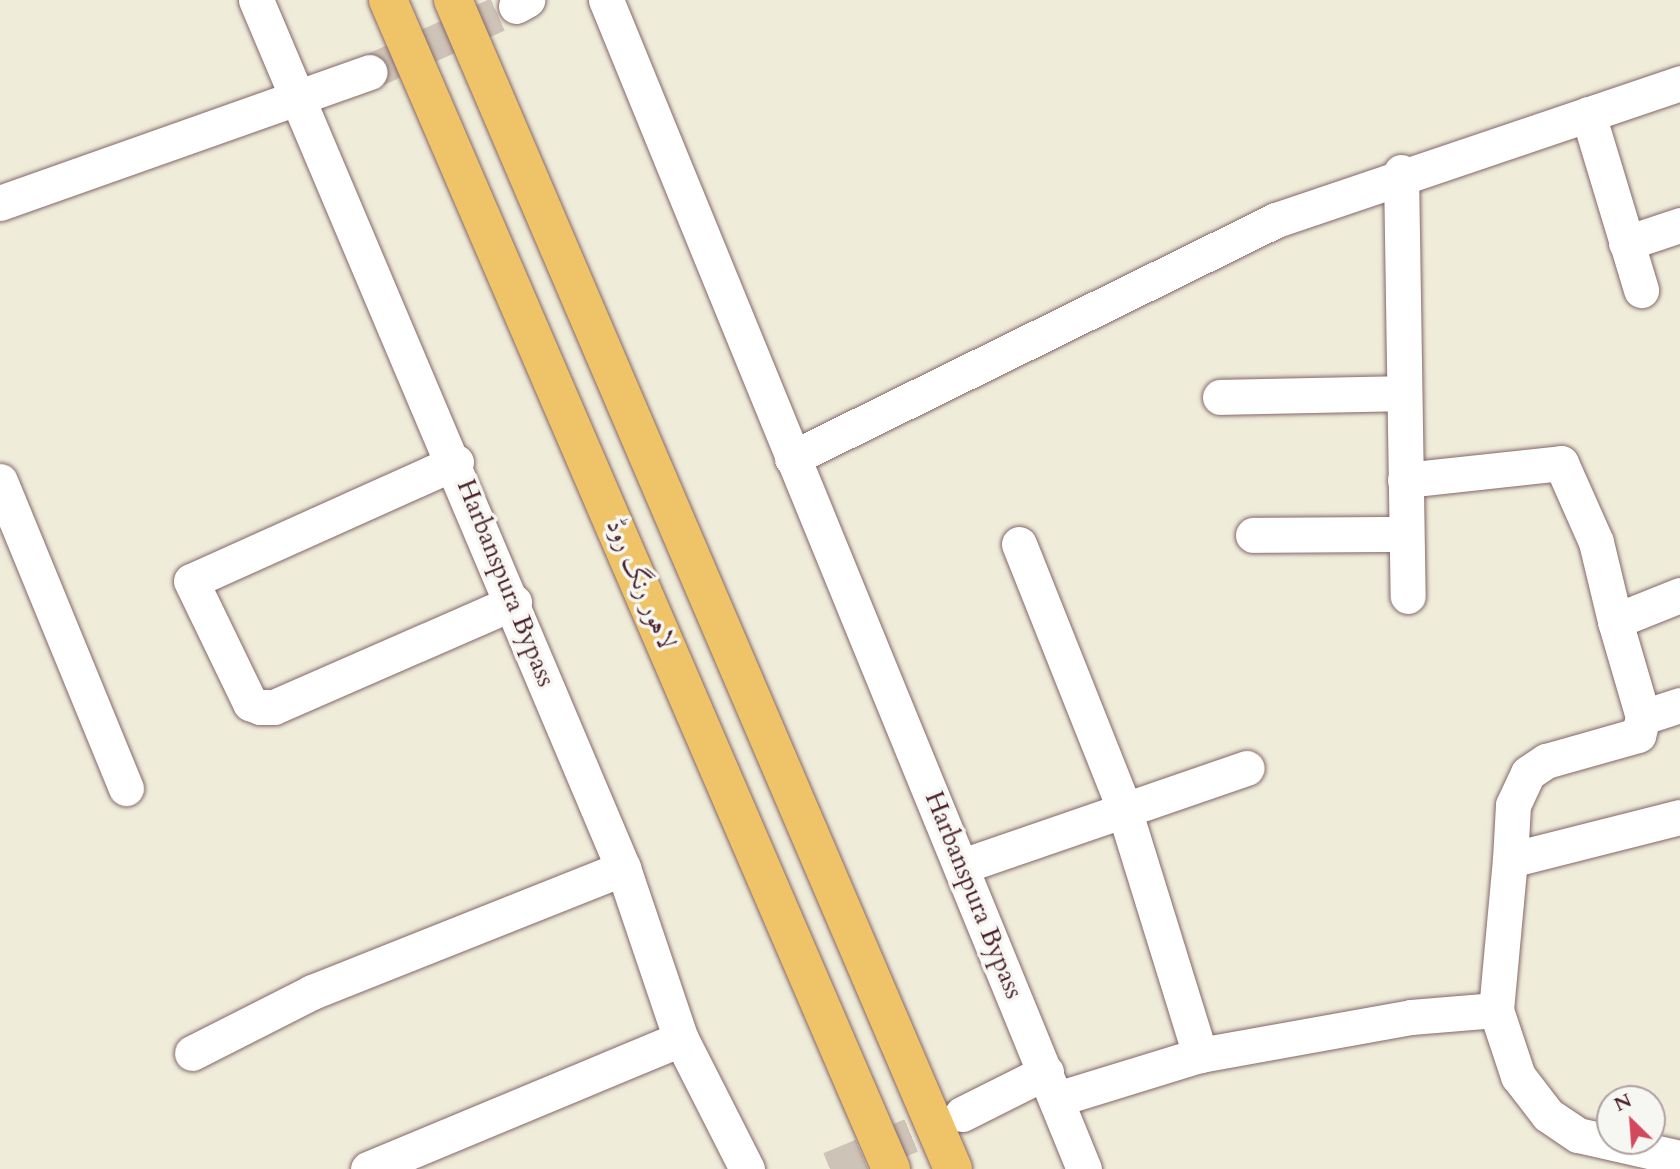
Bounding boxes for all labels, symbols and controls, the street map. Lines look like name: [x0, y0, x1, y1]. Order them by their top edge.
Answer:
street label: Harbanspura Bypass: [450, 475, 562, 691]
street label: لاہور رنگ روڈ: [599, 514, 683, 654]
street label: Harbanspura Bypass: [918, 787, 1030, 1003]
north arrow: [1596, 1085, 1666, 1155]
text: N: [1610, 1088, 1636, 1118]

